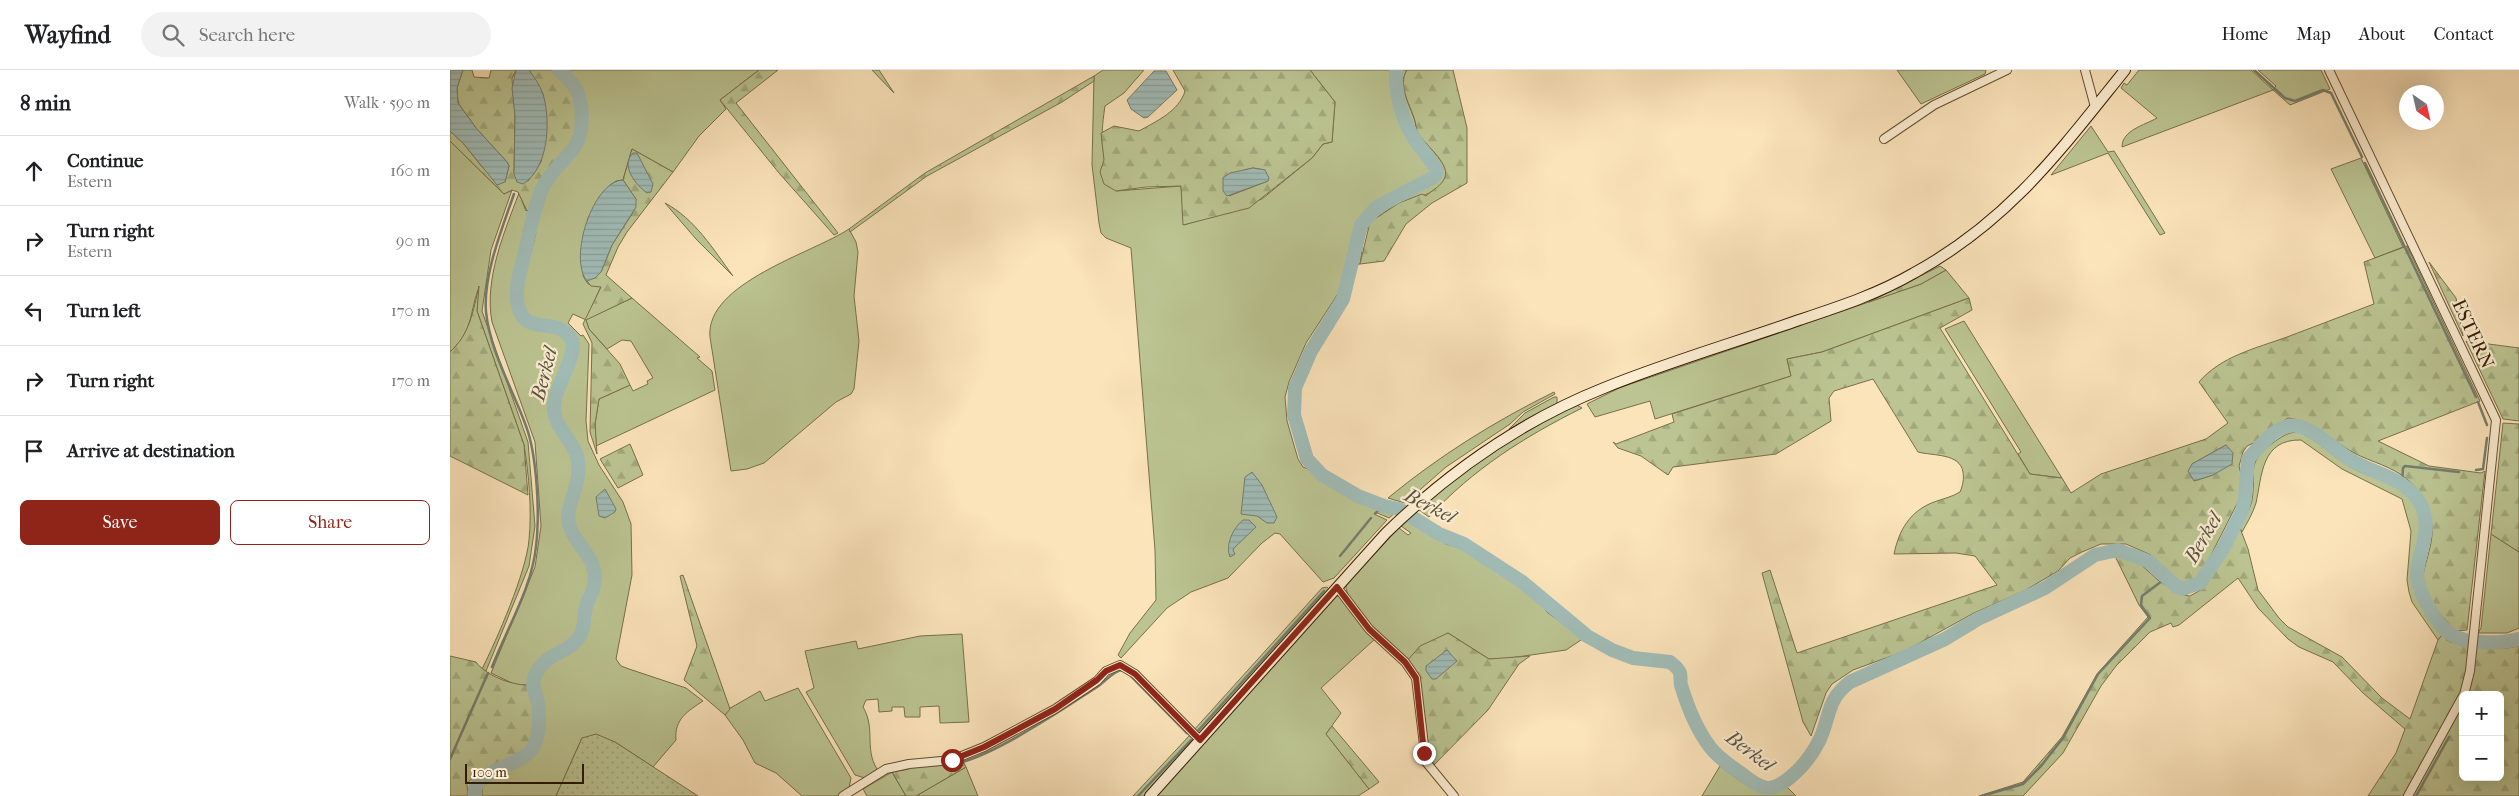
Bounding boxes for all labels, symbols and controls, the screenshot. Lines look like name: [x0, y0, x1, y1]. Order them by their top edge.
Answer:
search box: [141, 12, 491, 57]
text: Wayfind: [25, 21, 111, 49]
icon: search: [159, 21, 187, 49]
text: Search here: [199, 24, 295, 46]
text: Home: [2221, 24, 2268, 45]
text: Map: [2296, 24, 2331, 45]
text: About: [2359, 24, 2405, 45]
text: Contact: [2433, 24, 2494, 45]
north arrow: [2399, 85, 2444, 130]
text: 8 min: [20, 91, 71, 115]
text: Walk · 590 m: [344, 93, 430, 112]
text: Continue: [67, 150, 143, 172]
icon: ahead: [20, 157, 48, 185]
text: 160 m: [390, 161, 430, 180]
text: Estern: [67, 172, 112, 191]
text: Turn right: [67, 220, 154, 242]
icon: right: [20, 227, 48, 255]
text: 90 m: [396, 231, 430, 250]
text: Estern: [67, 242, 112, 261]
street label: ESTERN: [2447, 296, 2499, 373]
icon: left: [20, 297, 48, 325]
text: Turn left: [67, 300, 141, 322]
text: 170 m: [391, 301, 430, 320]
water label: Berkel: [526, 343, 562, 404]
icon: right: [20, 367, 48, 395]
text: Turn right: [67, 370, 154, 392]
text: 170 m: [391, 371, 430, 390]
icon: arrive: [20, 437, 48, 465]
text: Arrive at destination: [67, 440, 235, 462]
water label: Berkel: [1400, 483, 1461, 529]
button: Save: [20, 500, 220, 545]
button: Share: [230, 500, 430, 545]
water label: Berkel: [2179, 507, 2227, 568]
map controls: [2459, 691, 2504, 781]
button: +: [2459, 691, 2504, 736]
water label: Berkel: [1721, 725, 1780, 778]
button: −: [2459, 736, 2504, 781]
route end: [1413, 742, 1436, 765]
route start: [941, 749, 964, 772]
scale bar: [465, 761, 584, 784]
text: 100 m: [472, 764, 507, 781]

